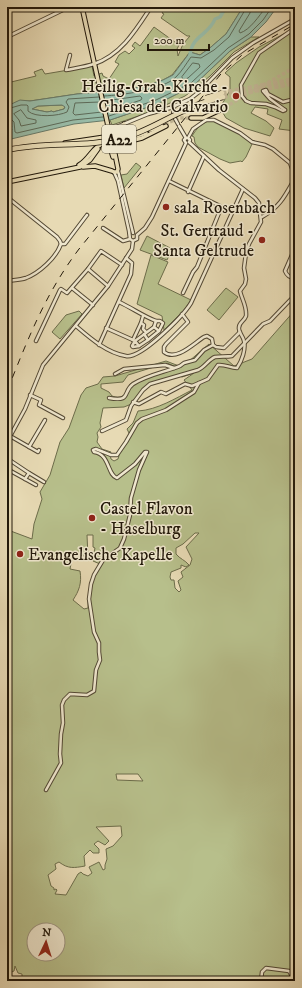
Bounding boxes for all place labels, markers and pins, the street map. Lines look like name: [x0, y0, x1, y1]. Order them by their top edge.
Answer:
place label: Heilig-Grab-Kirche - Chiesa del Calvario: [81, 76, 228, 118]
marker: Heilig-Grab-Kirche - Chiesa del Calvario: [231, 91, 241, 101]
place label: sala Rosenbach: [174, 197, 275, 219]
marker: sala Rosenbach: [161, 202, 171, 212]
place label: St. Gertraud - Santa Geltrude: [153, 220, 254, 262]
marker: St. Gertraud - Santa Geltrude: [257, 235, 267, 245]
place label: Castel Flavon - Haselburg: [100, 498, 193, 540]
marker: Castel Flavon - Haselburg: [87, 513, 97, 523]
place label: Evangelische Kapelle: [28, 544, 173, 566]
marker: Evangelische Kapelle: [15, 549, 25, 559]

